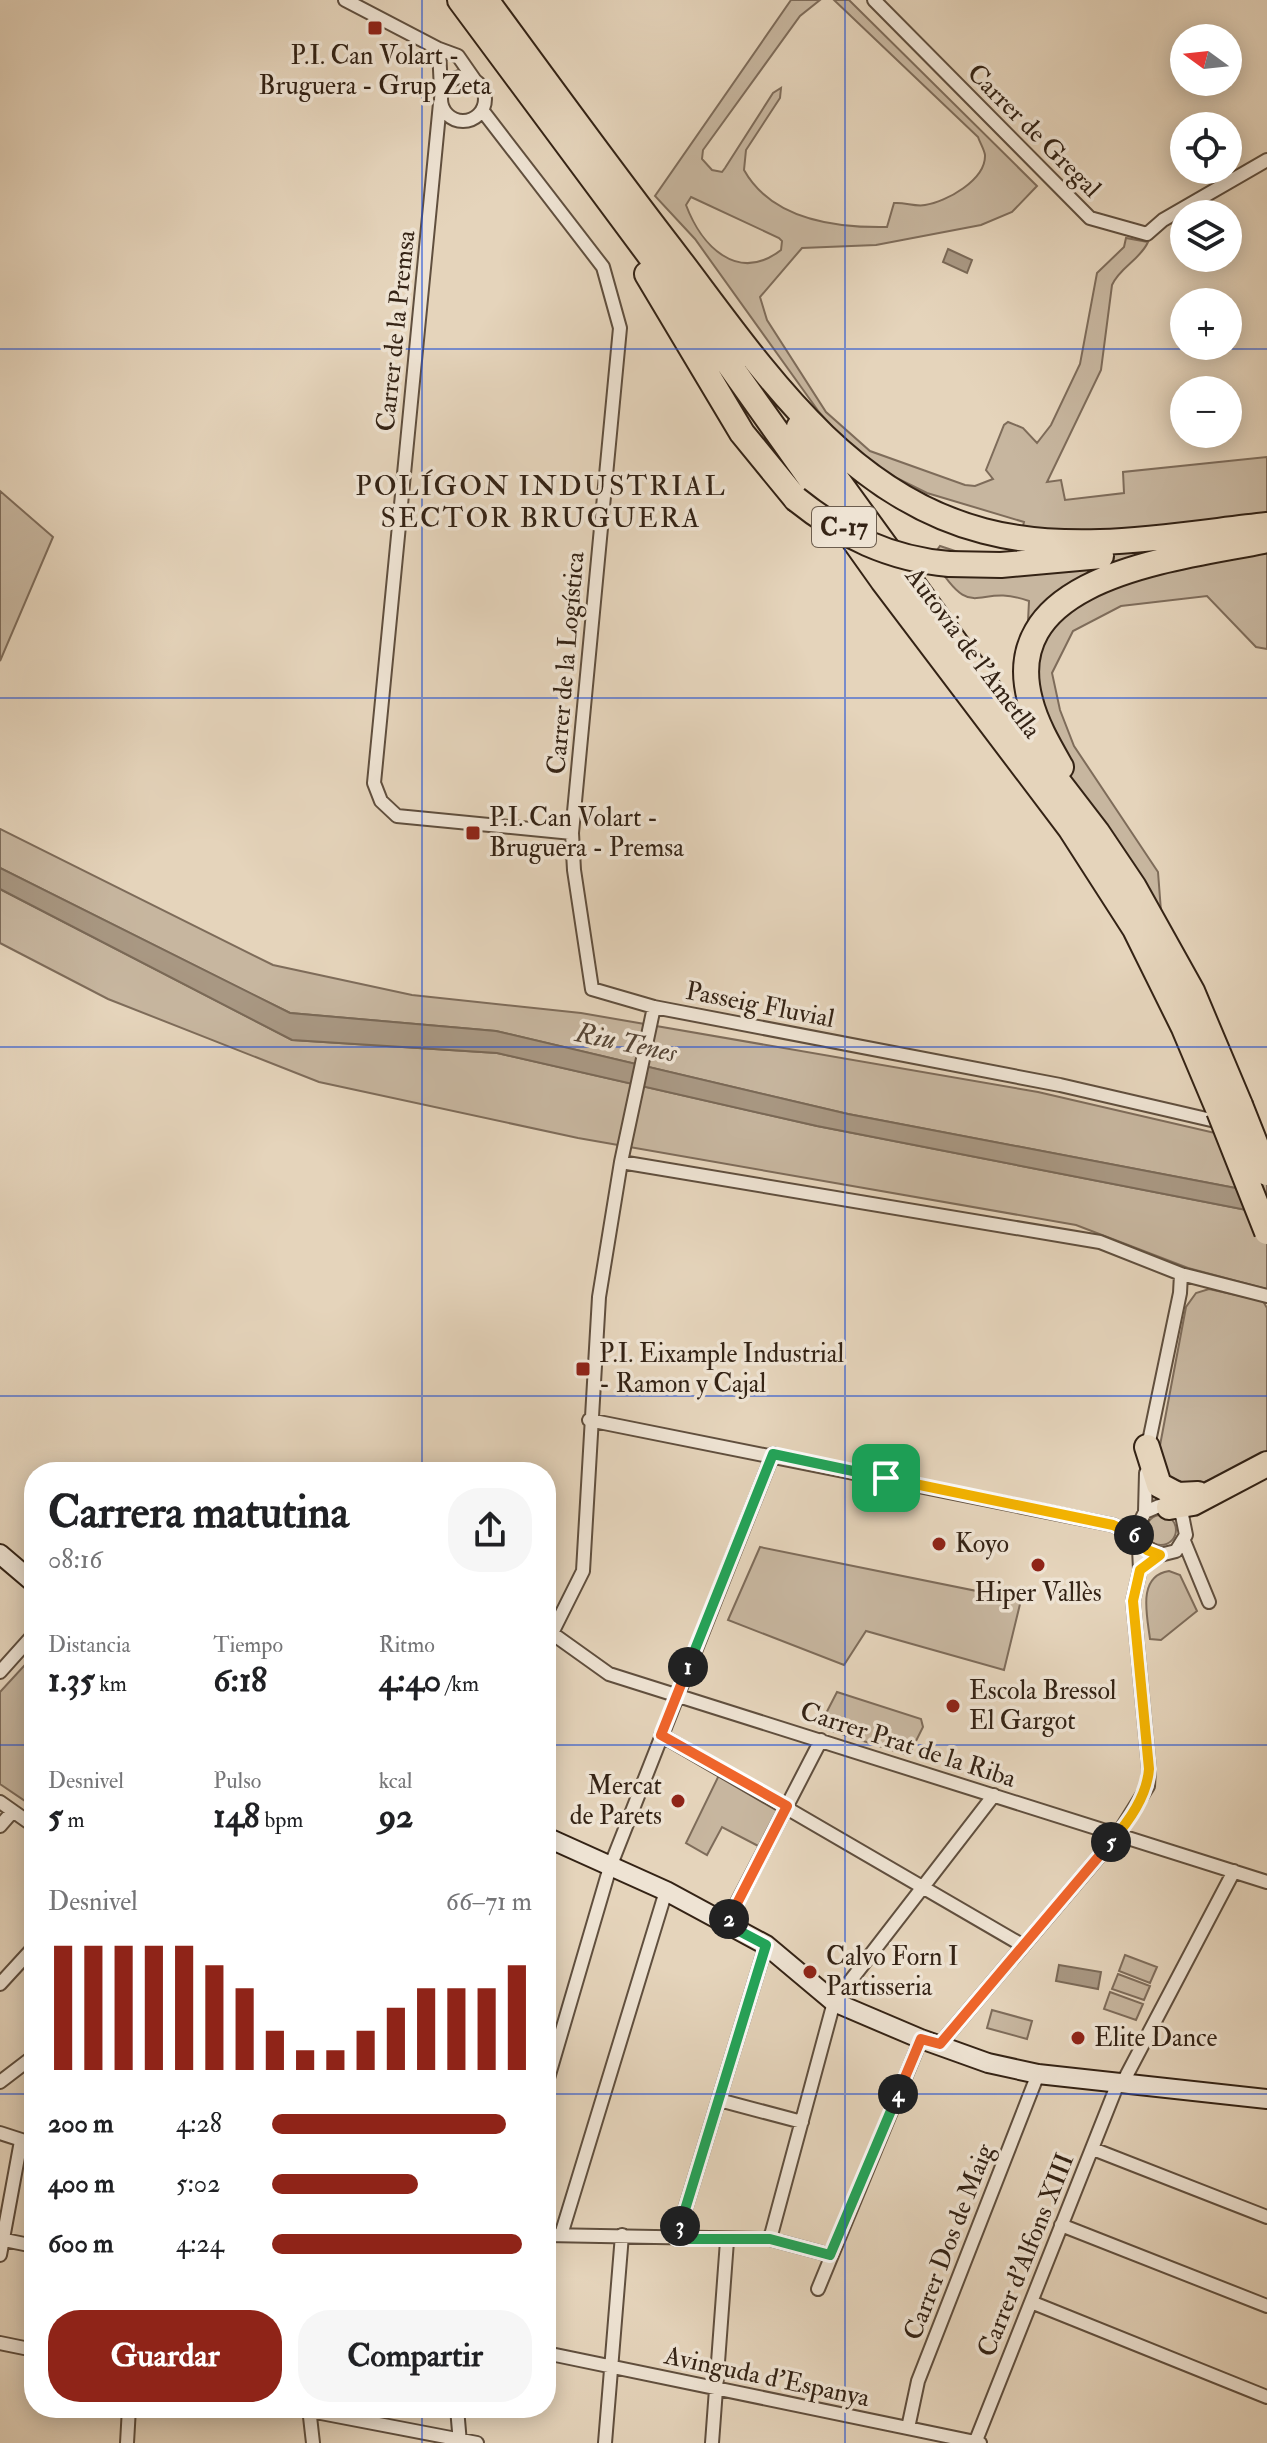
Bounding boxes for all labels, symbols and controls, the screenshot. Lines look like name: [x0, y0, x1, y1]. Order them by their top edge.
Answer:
marker: P.I. Can Volart - Bruguera - Grup Zeta: [366, 19, 384, 37]
north arrow: [1170, 24, 1242, 96]
map controls: [1170, 24, 1242, 448]
place label: P.I. Can Volart - Bruguera - Grup Zeta: [259, 40, 492, 103]
street label: Carrer de Gregal: [960, 57, 1108, 205]
button: locate: [1170, 112, 1242, 184]
button: layers: [1170, 200, 1242, 272]
street label: Carrer de la Premsa: [370, 229, 423, 433]
button: +: [1170, 288, 1242, 360]
button: −: [1170, 376, 1242, 448]
district label: POLÍGON INDUSTRIAL SECTOR BRUGUERA: [355, 469, 727, 536]
road number: C-17: [812, 507, 876, 547]
street label: Carrer de la Logística: [540, 550, 592, 776]
street label: Autovia de l'Ametlla: [898, 560, 1048, 745]
place label: P.I. Can Volart - Bruguera - Premsa: [489, 802, 684, 864]
marker: P.I. Can Volart - Bruguera - Premsa: [464, 824, 482, 842]
street label: Passeig Fluvial: [683, 975, 837, 1035]
water label: Riu Tenes: [571, 1015, 681, 1071]
place label: P.I. Eixample Industrial - Ramon y Cajal: [599, 1338, 844, 1400]
marker: P.I. Eixample Industrial - Ramon y Cajal: [574, 1360, 592, 1378]
pin: [852, 1444, 920, 1512]
icon: arrive: [864, 1456, 908, 1500]
text: Carrera matutina: [48, 1486, 349, 1541]
button: share: [448, 1488, 532, 1572]
pin: 6: [1114, 1515, 1154, 1555]
text: 6: [1128, 1521, 1140, 1549]
place label: Koyo: [955, 1528, 1009, 1560]
marker: Koyo: [930, 1535, 948, 1553]
text: 08:16: [48, 1544, 102, 1576]
marker: Hiper Vallès: [1029, 1556, 1047, 1574]
place label: Hiper Vallès: [974, 1577, 1102, 1610]
text: Distancia: [48, 1631, 131, 1659]
text: Tiempo: [213, 1631, 283, 1659]
text: Ritmo: [379, 1631, 435, 1659]
pin: 1: [668, 1647, 708, 1687]
text: 1: [684, 1653, 692, 1681]
text: 1.35: [48, 1659, 95, 1702]
text: 6:18: [213, 1659, 267, 1702]
text: 4:40: [379, 1659, 441, 1702]
text: km: [95, 1670, 127, 1698]
text: /km: [441, 1670, 479, 1698]
place label: Escola Bressol El Gargot: [969, 1675, 1117, 1737]
street label: Carrer Prat de la Riba: [796, 1695, 1020, 1795]
marker: Escola Bressol El Gargot: [944, 1697, 962, 1715]
text: Desnivel: [48, 1767, 124, 1795]
text: Pulso: [213, 1767, 261, 1795]
text: kcal: [379, 1767, 412, 1795]
place label: Mercat de Parets: [570, 1770, 662, 1832]
marker: Mercat de Parets: [669, 1792, 687, 1810]
text: 5: [48, 1795, 63, 1838]
text: 148: [213, 1795, 260, 1838]
text: 92: [379, 1795, 413, 1838]
text: m: [63, 1806, 85, 1834]
text: bpm: [260, 1806, 303, 1834]
pin: 5: [1091, 1822, 1131, 1862]
text: 5: [1106, 1828, 1116, 1856]
text: Desnivel: [48, 1886, 138, 1918]
text: 66–71 m: [446, 1886, 532, 1918]
pin: 2: [709, 1899, 749, 1939]
text: 2: [723, 1905, 735, 1933]
place label: Calvo Forn I Partisseria: [826, 1941, 958, 2003]
marker: Calvo Forn I Partisseria: [801, 1963, 819, 1981]
place label: Elite Dance: [1094, 2022, 1218, 2054]
marker: Elite Dance: [1069, 2029, 1087, 2047]
pin: 4: [878, 2074, 918, 2114]
text: 4: [892, 2080, 904, 2108]
text: 200 m: [48, 2108, 113, 2140]
text: 4:28: [176, 2108, 222, 2140]
street label: Carrer Dos de Maig: [897, 2138, 1002, 2345]
street label: Carrer d'Alfons XIII: [971, 2149, 1081, 2361]
text: 400 m: [48, 2168, 114, 2200]
text: 5:02: [176, 2168, 220, 2200]
pin: 3: [660, 2206, 700, 2246]
text: 3: [676, 2212, 684, 2240]
text: 600 m: [48, 2228, 113, 2260]
text: 4:24: [176, 2228, 224, 2260]
button: Guardar: [48, 2310, 282, 2402]
button: Compartir: [298, 2310, 532, 2402]
street label: Avinguda d'Espanya: [660, 2339, 873, 2415]

